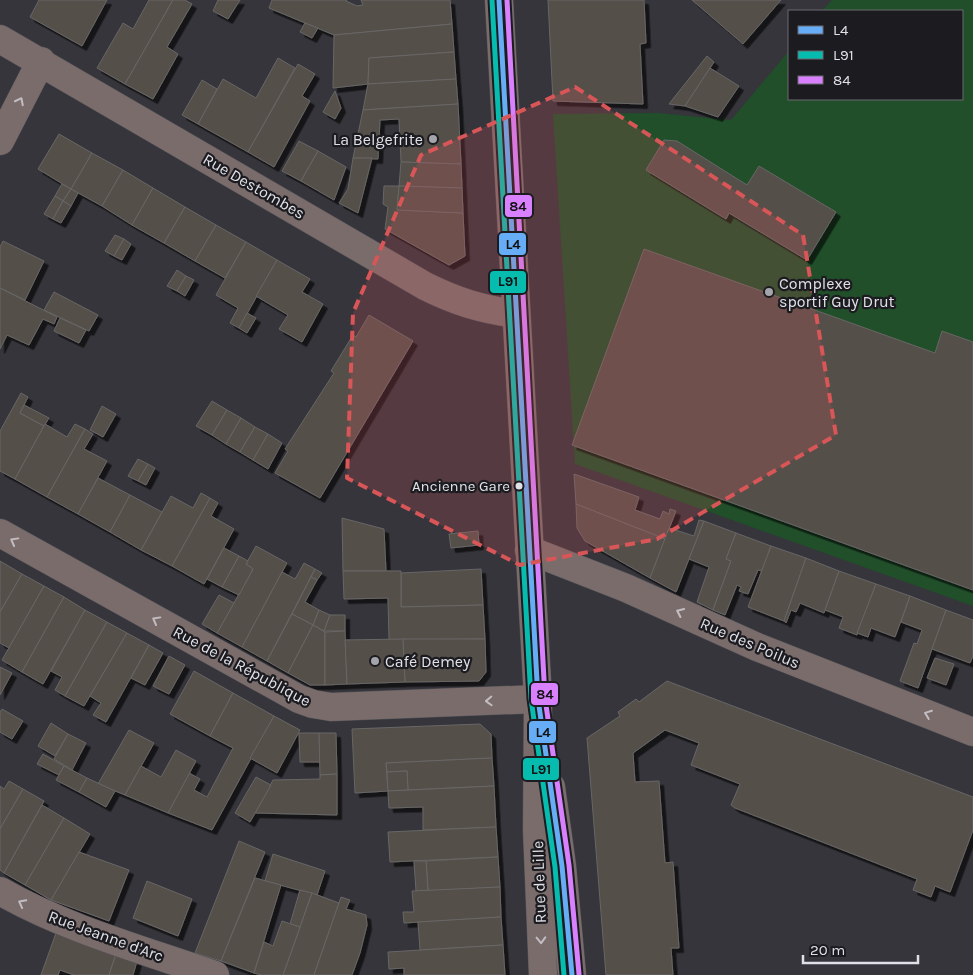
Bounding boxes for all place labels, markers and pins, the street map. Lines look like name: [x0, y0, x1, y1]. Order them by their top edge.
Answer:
place label: La Belgefrite: [333, 130, 423, 149]
marker: La Belgefrite: [427, 133, 439, 145]
place label: Complexe sportif Guy Drut: [779, 274, 895, 311]
marker: Complexe sportif Guy Drut: [763, 286, 775, 298]
place label: Ancienne Gare: [412, 477, 510, 495]
marker: Ancienne Gare: [514, 481, 524, 491]
place label: Café Demey: [385, 652, 471, 671]
marker: Café Demey: [369, 655, 381, 667]

